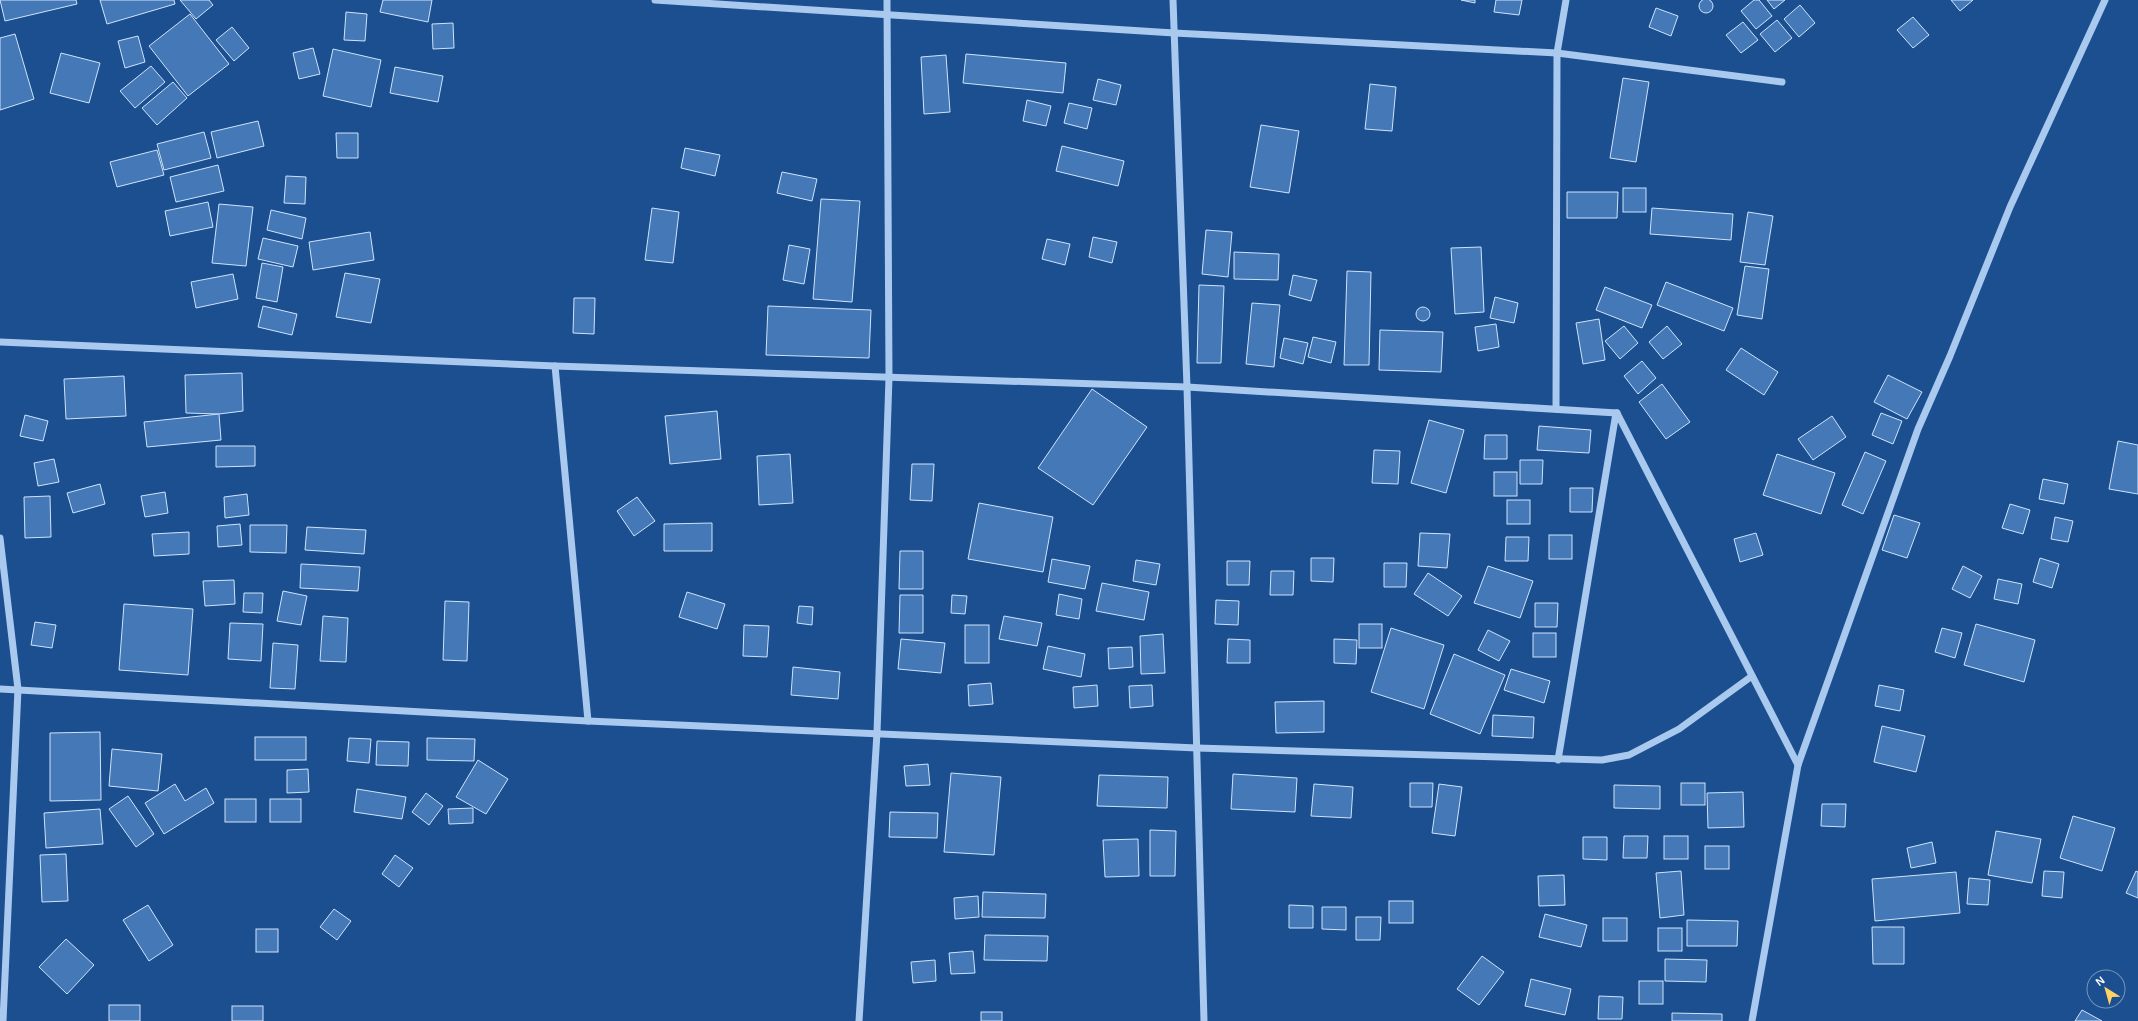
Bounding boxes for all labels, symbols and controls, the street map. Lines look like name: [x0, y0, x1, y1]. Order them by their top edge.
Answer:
north arrow: [2086, 969, 2126, 1009]
text: N: [2093, 974, 2107, 988]

